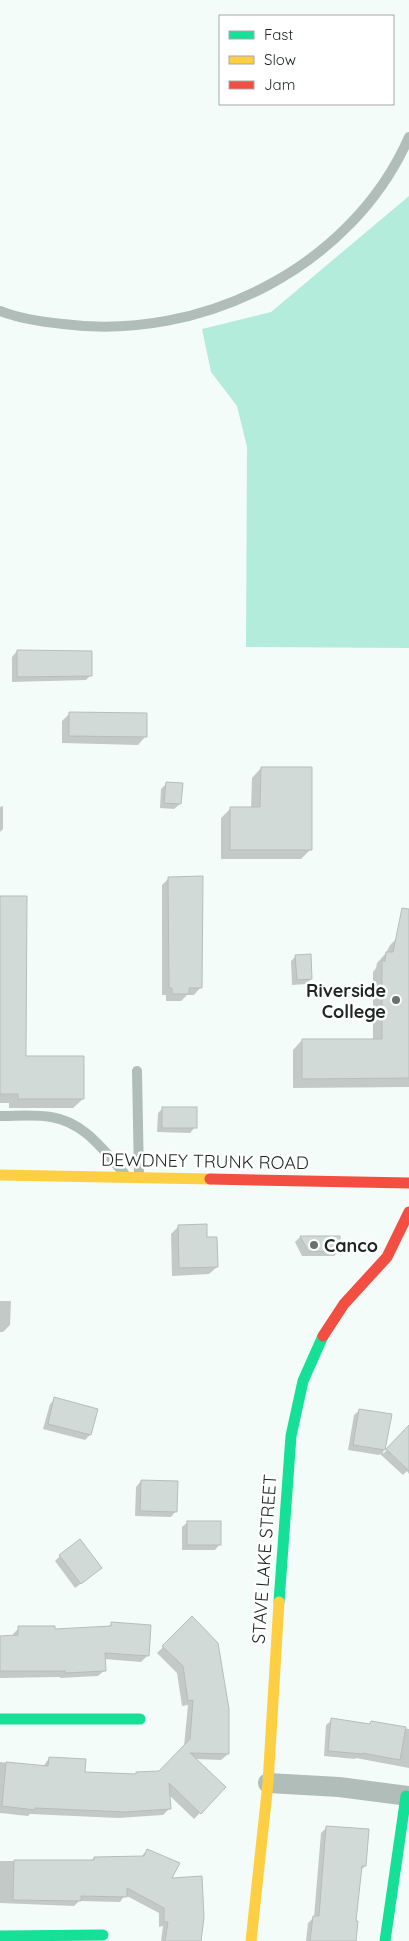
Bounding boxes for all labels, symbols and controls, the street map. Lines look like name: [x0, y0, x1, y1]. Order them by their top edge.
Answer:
legend: [219, 15, 394, 105]
text: Fast: [264, 25, 293, 44]
text: Slow: [264, 50, 296, 69]
text: Jam: [264, 75, 295, 94]
place label: Riverside College: [306, 979, 386, 1023]
marker: Riverside College: [390, 994, 402, 1006]
street label: DEWDNEY TRUNK ROAD: [101, 1148, 309, 1174]
place label: Canco: [324, 1234, 378, 1257]
marker: Canco: [308, 1239, 320, 1251]
street label: STAVE LAKE STREET: [247, 1473, 281, 1645]

